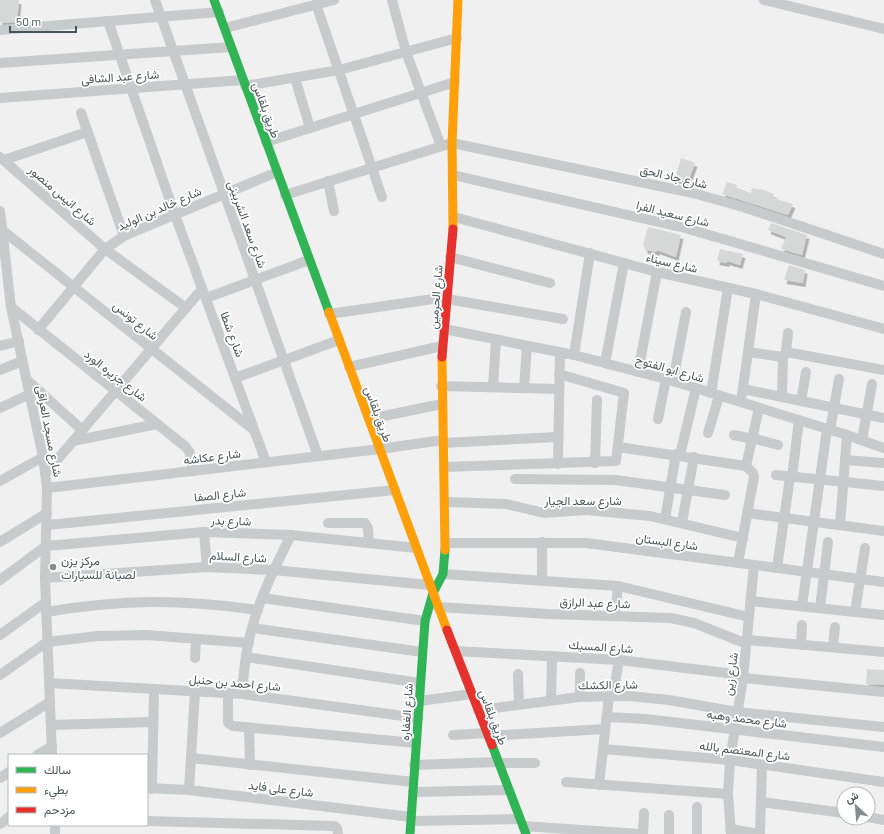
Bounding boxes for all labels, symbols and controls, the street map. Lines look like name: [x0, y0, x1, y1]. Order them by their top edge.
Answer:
scale bar: [10, 8, 76, 34]
text: 50 m: [16, 14, 41, 28]
street label: شارع عبد الشافى: [80, 66, 160, 89]
street label: طريق بلقاس: [249, 80, 284, 141]
street label: شارع انيس منصور: [24, 161, 99, 230]
street label: شارع جاد الحق: [638, 161, 709, 193]
street label: شارع سعد الشربينى: [223, 178, 270, 271]
street label: شارع خالد بن الوليد: [115, 183, 204, 236]
street label: شارع سعيد الفرا: [634, 197, 711, 232]
street label: شارع سيناء: [644, 249, 699, 278]
street label: شارع الحرمين: [425, 264, 448, 330]
street label: شارع تونس: [109, 298, 161, 345]
street label: شارع شطا: [216, 309, 248, 360]
street label: شارع جزيره الورد: [80, 346, 150, 406]
street label: شارع ابو الفتوح: [633, 352, 706, 387]
street label: شارع مسجد العراقى: [31, 384, 66, 479]
street label: طريق بلقاس: [361, 384, 396, 445]
street label: شارع عكاشه: [182, 446, 242, 469]
street label: شارع الصفا: [193, 484, 247, 507]
street label: شارع سعد الجيار: [543, 493, 622, 510]
street label: شارع بدر: [209, 512, 252, 531]
street label: شارع البستان: [634, 530, 699, 555]
street label: شارع السلام: [209, 548, 267, 567]
place label: مركز يزن لصيانة للسيارات: [61, 553, 136, 583]
marker: مركز يزن لصيانة للسيارات: [48, 562, 58, 572]
street label: شارع عبد الرازق: [559, 594, 631, 613]
street label: شارع المسبك: [568, 637, 634, 658]
street label: شارع زين: [720, 652, 743, 697]
street label: شارع احمد بن حنبل: [188, 671, 281, 696]
street label: شارع الكشك: [578, 676, 638, 695]
street label: شارع الغفاره: [397, 683, 418, 741]
street label: طريق بلقاس: [475, 687, 511, 748]
street label: شارع محمد وهبه: [706, 706, 788, 733]
street label: شارع المعتصم بالله: [698, 737, 791, 765]
legend: [8, 754, 148, 826]
text: سالك: [44, 762, 71, 776]
street label: شارع على فايد: [247, 777, 314, 802]
text: بطيء: [44, 782, 68, 800]
north arrow: [836, 786, 876, 826]
text: ش: [843, 788, 861, 806]
text: مزدحم: [44, 802, 75, 818]

